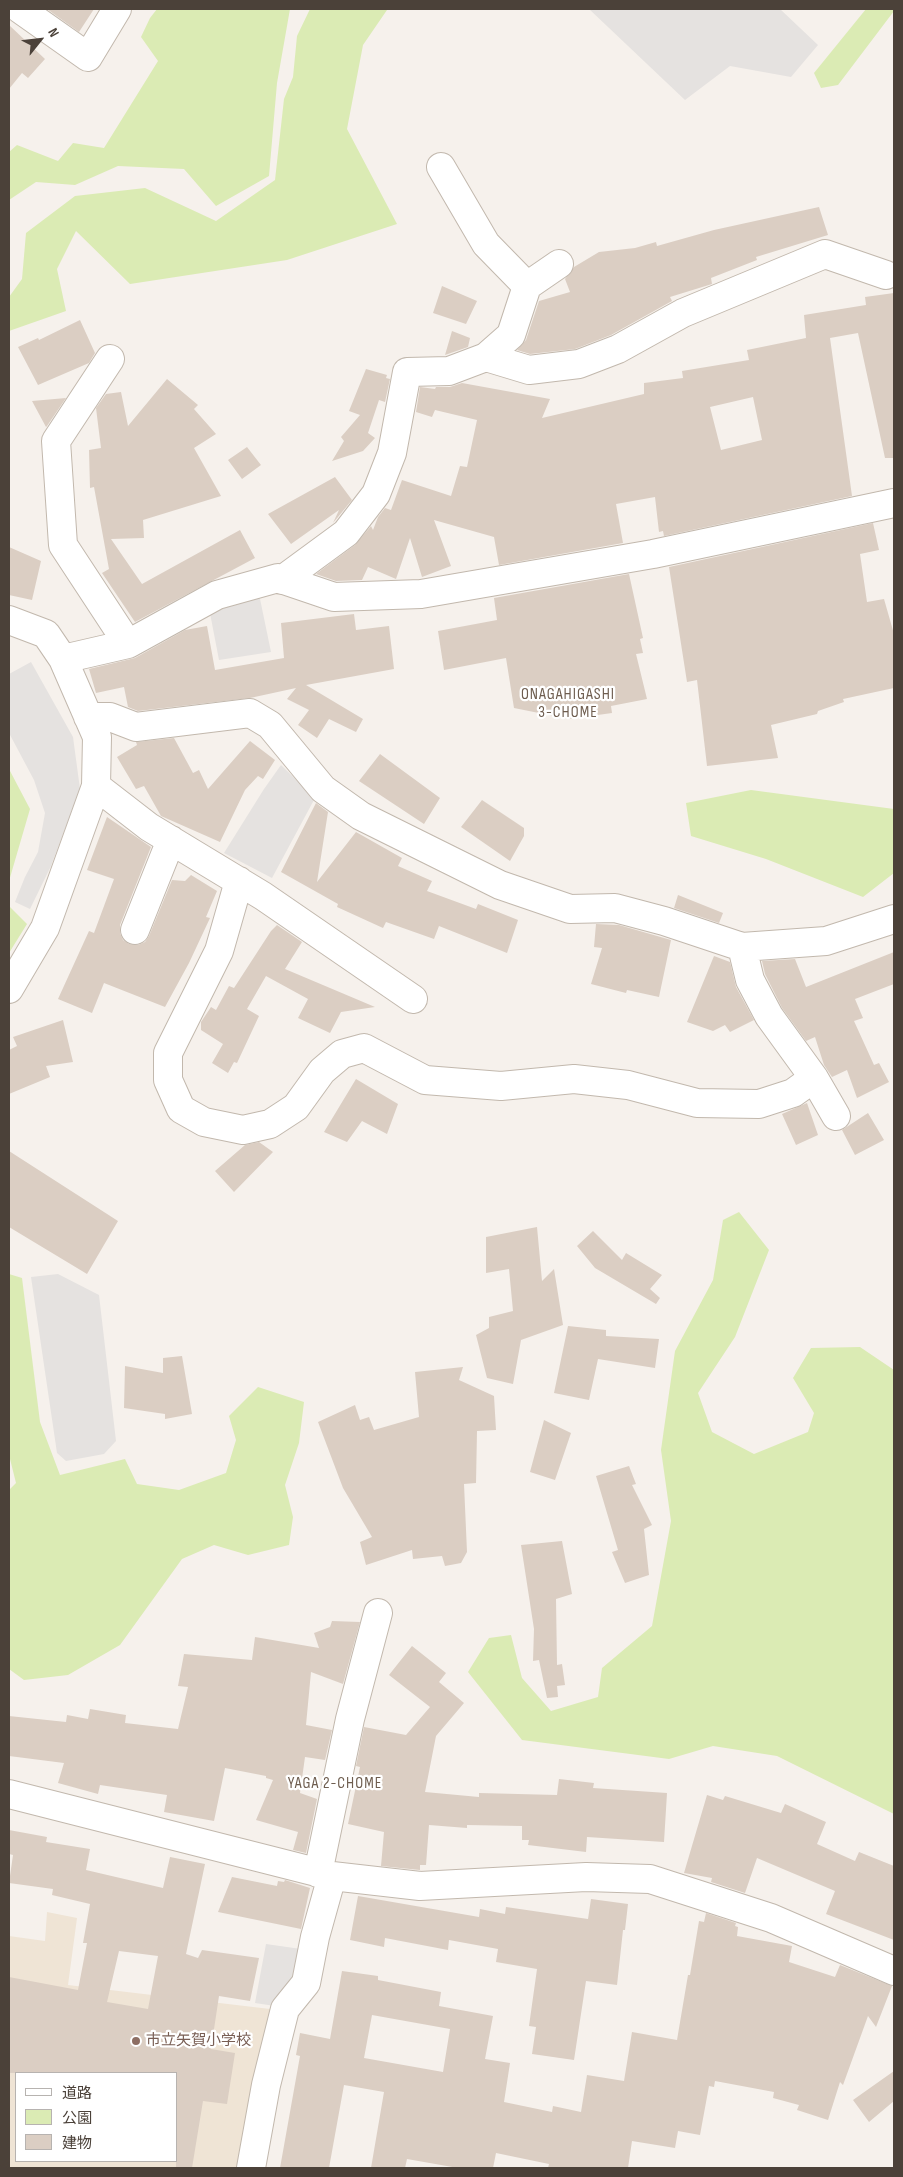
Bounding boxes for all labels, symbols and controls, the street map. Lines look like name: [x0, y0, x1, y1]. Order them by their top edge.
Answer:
north arrow: [15, 15, 65, 65]
text: N: [44, 25, 63, 40]
district label: ONAGAHIGASHI 3-CHOME: [519, 685, 617, 723]
district label: YAGA 2-CHOME: [286, 1774, 384, 1794]
place label: 市立矢賀小学校: [146, 2032, 251, 2050]
marker: 市立矢賀小学校: [130, 2035, 142, 2047]
legend: [15, 2072, 178, 2162]
text: 道路: [62, 2084, 92, 2103]
text: 公園: [62, 2109, 92, 2128]
text: 建物: [62, 2134, 92, 2153]

